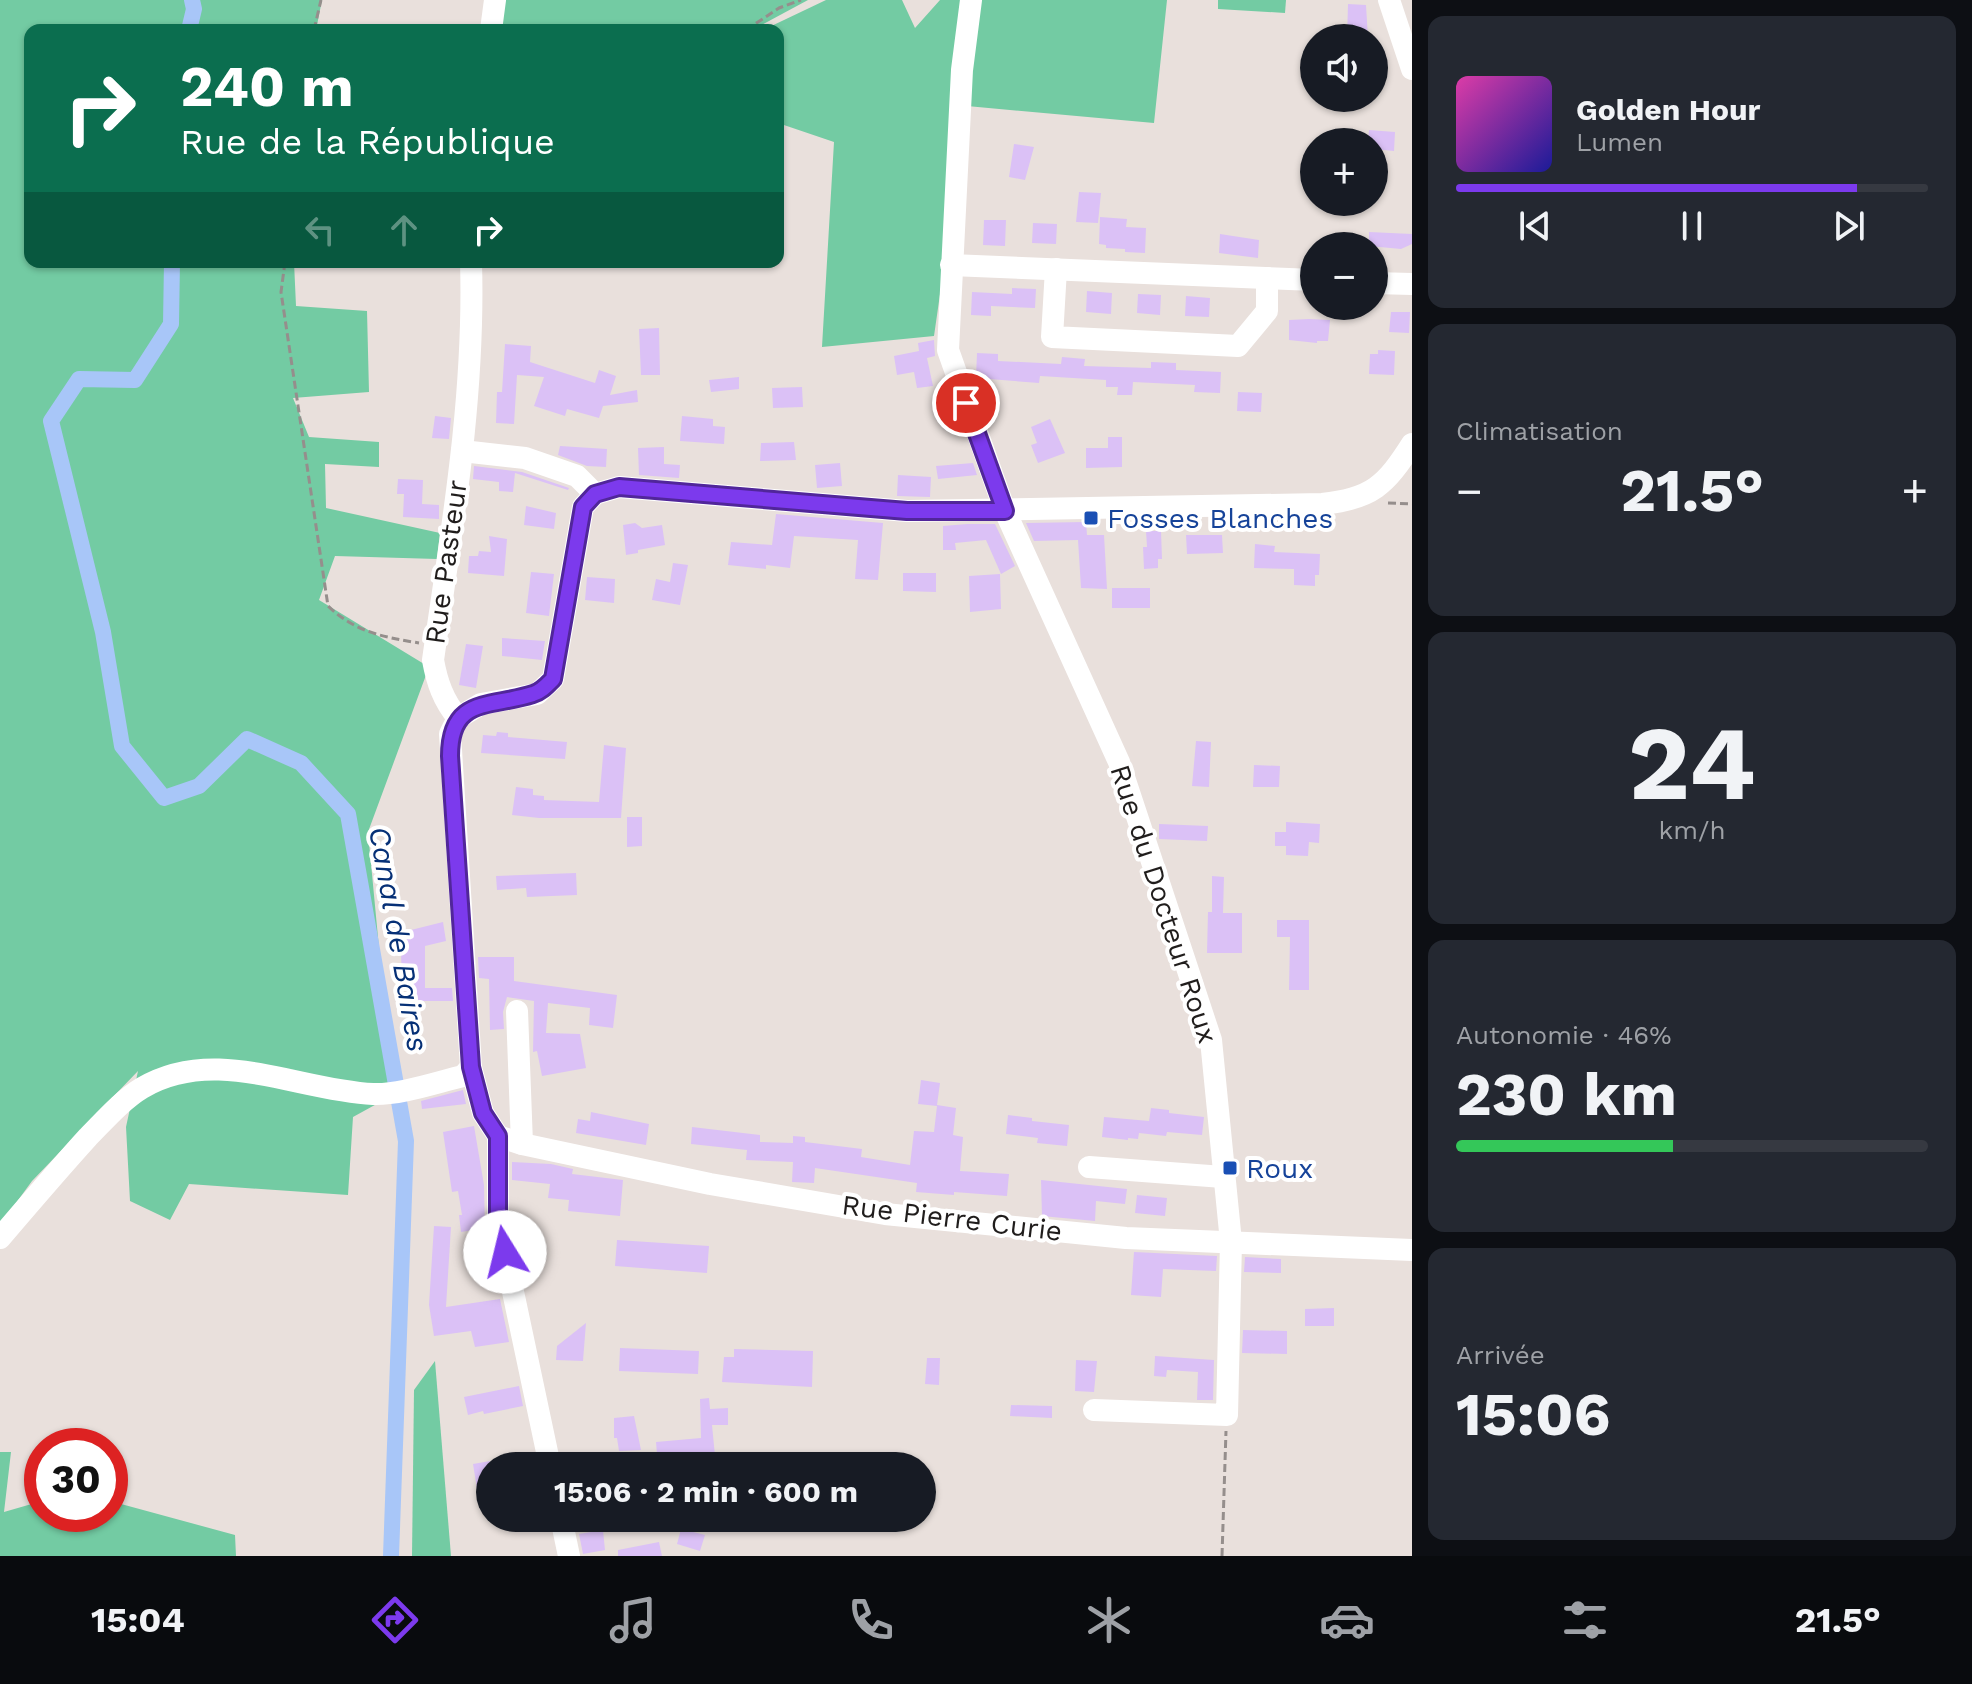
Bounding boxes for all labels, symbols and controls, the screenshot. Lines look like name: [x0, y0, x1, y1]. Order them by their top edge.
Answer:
map controls: [1300, 24, 1388, 320]
button: sound: [1300, 24, 1388, 112]
text: 240 m: [180, 54, 354, 120]
icon: right: [48, 56, 152, 160]
text: Golden Hour: [1576, 92, 1760, 127]
text: Rue de la République: [180, 121, 555, 163]
text: Lumen: [1576, 127, 1663, 157]
button: +: [1300, 128, 1388, 216]
icon: previous: [1513, 204, 1557, 248]
icon: pause: [1670, 204, 1714, 248]
icon: next: [1827, 204, 1871, 248]
icon: left: [298, 208, 342, 252]
icon: ahead: [382, 208, 426, 252]
icon: right: [466, 208, 510, 252]
button: −: [1300, 232, 1388, 320]
pin: [932, 369, 1000, 437]
icon: arrive: [944, 381, 988, 425]
text: Climatisation: [1456, 416, 1623, 446]
text: 21.5°: [1620, 455, 1764, 526]
text: −: [1456, 465, 1483, 517]
text: +: [1901, 465, 1928, 517]
street label: Rue Pasteur: [418, 478, 474, 646]
place label: Fosses Blanches: [1107, 502, 1333, 535]
marker: Fosses Blanches: [1082, 509, 1100, 527]
text: 24: [1628, 702, 1756, 824]
street label: Rue du Docteur Roux: [1103, 761, 1225, 1047]
text: km/h: [1659, 815, 1725, 845]
water label: Canal de Baires: [362, 824, 436, 1054]
text: Autonomie · 46%: [1456, 1020, 1671, 1050]
text: 230 km: [1456, 1059, 1677, 1130]
place label: Roux: [1246, 1152, 1313, 1185]
marker: Roux: [1221, 1159, 1239, 1177]
street label: Rue Pierre Curie: [840, 1188, 1064, 1248]
position arrow: [463, 1210, 547, 1294]
text: Arrivée: [1456, 1340, 1545, 1370]
text: 15:06: [1456, 1379, 1611, 1450]
speed limit sign: 30: [24, 1428, 128, 1532]
text: 15:06 · 2 min · 600 m: [554, 1474, 858, 1509]
icon: directions: [367, 1592, 423, 1648]
icon: music: [605, 1592, 661, 1648]
icon: phone: [843, 1592, 899, 1648]
icon: climate: [1081, 1592, 1137, 1648]
icon: car: [1319, 1592, 1375, 1648]
icon: filters: [1557, 1592, 1613, 1648]
text: 15:04: [91, 1599, 185, 1641]
text: 21.5°: [1795, 1599, 1881, 1641]

